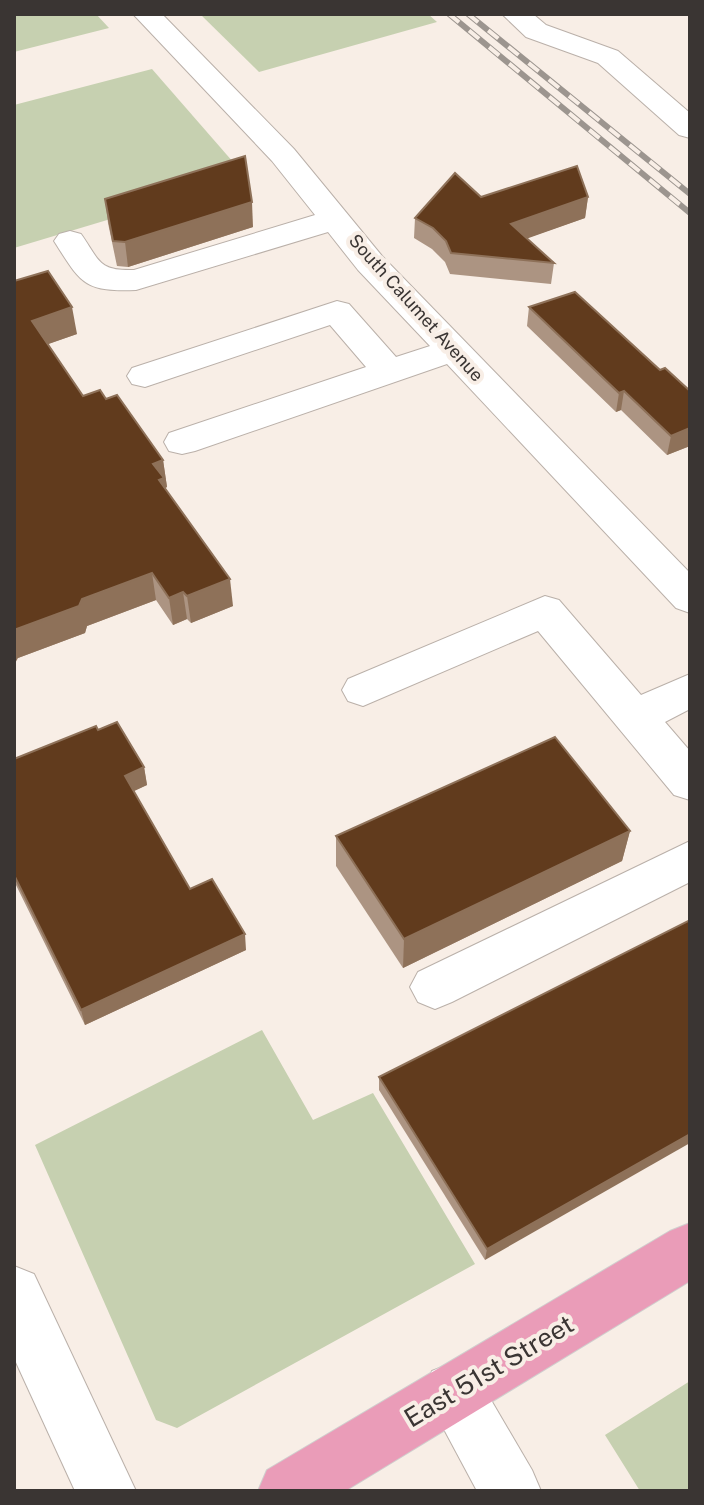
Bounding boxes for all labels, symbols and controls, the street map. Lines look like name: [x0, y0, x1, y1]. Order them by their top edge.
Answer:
street label: South Calumet Avenue: [345, 230, 488, 386]
street label: East 51st Street: [398, 1308, 579, 1433]

